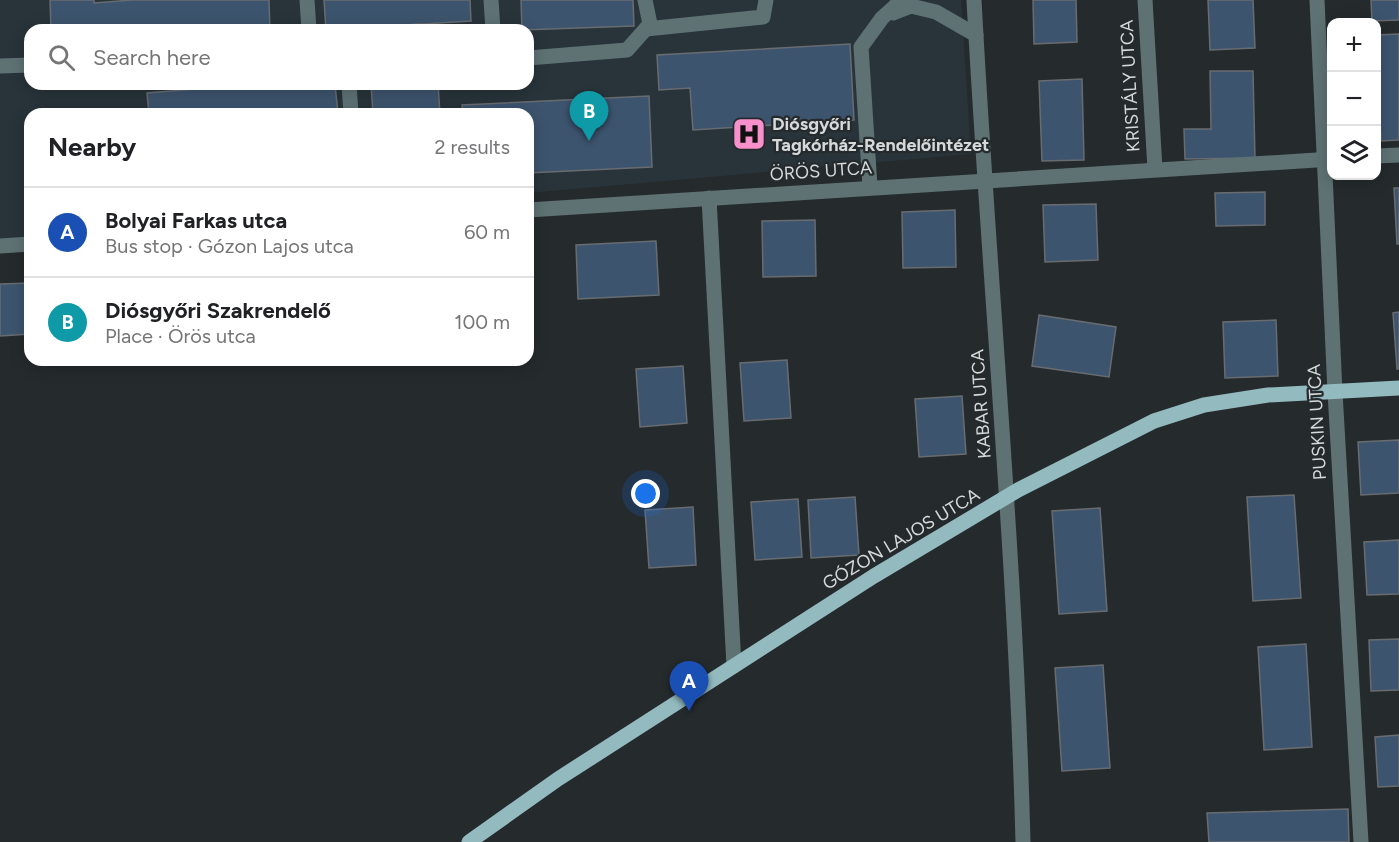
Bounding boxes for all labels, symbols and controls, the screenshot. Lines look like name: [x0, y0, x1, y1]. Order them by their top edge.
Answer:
map controls: [1327, 18, 1381, 180]
button: +: [1327, 18, 1381, 72]
street label: KRISTÁLY UTCA: [1116, 19, 1144, 153]
search box: [24, 24, 534, 90]
icon: search: [45, 41, 78, 74]
text: Search here: [93, 44, 211, 71]
button: −: [1327, 72, 1381, 126]
pin: B: [570, 92, 608, 141]
place label: Diósgyőri Tagkórház-Rendelőintézet: [772, 113, 989, 156]
hospital icon: Diósgyőri Tagkórház-Rendelőintézet: [731, 116, 767, 152]
button: layers: [1327, 126, 1381, 180]
text: Nearby: [48, 131, 136, 163]
text: 2 results: [434, 135, 510, 159]
street label: ÖRÖS UTCA: [769, 156, 873, 186]
text: Bolyai Farkas utca: [105, 207, 287, 234]
text: A: [60, 220, 75, 244]
text: 60 m: [464, 220, 510, 244]
text: Bus stop · Gózon Lajos utca: [105, 234, 354, 258]
text: Diósgyőri Szakrendelő: [105, 297, 331, 324]
text: B: [61, 310, 74, 334]
text: 100 m: [454, 310, 510, 334]
text: Place · Örös utca: [105, 324, 256, 348]
street label: KABAR UTCA: [966, 348, 996, 460]
street label: PUSKIN UTCA: [1303, 363, 1331, 481]
your location: [631, 479, 660, 508]
street label: GÓZON LAJOS UTCA: [818, 483, 984, 595]
pin: A: [670, 662, 708, 711]

